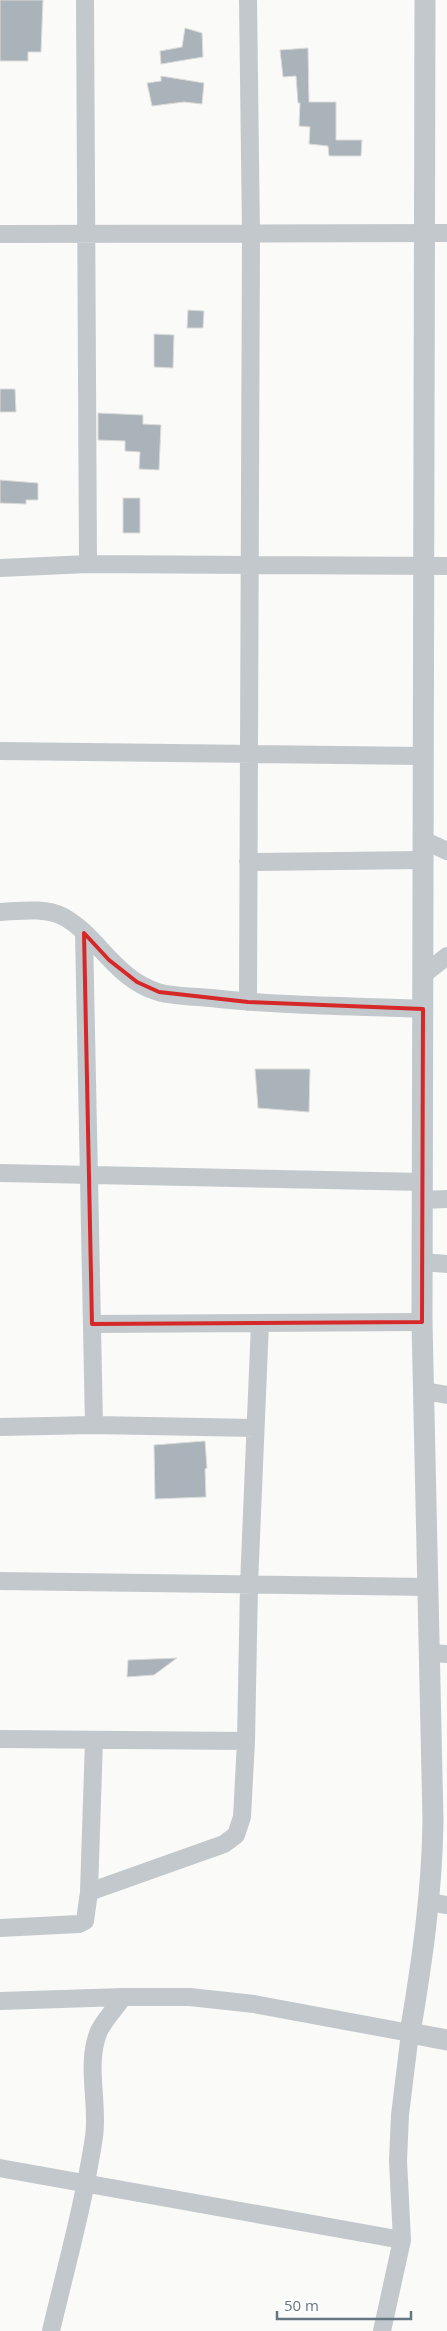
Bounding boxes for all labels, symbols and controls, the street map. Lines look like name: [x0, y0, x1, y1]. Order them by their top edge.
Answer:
scale bar: [277, 2288, 411, 2320]
text: 50 m: [284, 2295, 319, 2315]

